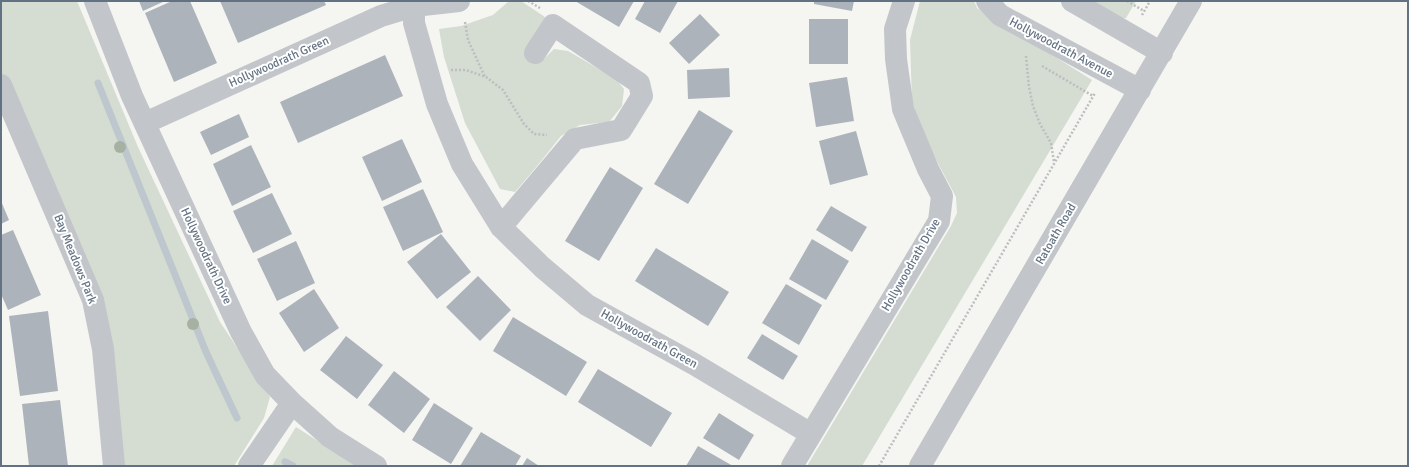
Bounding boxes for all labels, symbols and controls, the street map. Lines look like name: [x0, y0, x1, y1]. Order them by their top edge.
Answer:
street label: Hollywoodrath Avenue: [1007, 14, 1115, 82]
street label: Hollywoodrath Green: [227, 33, 331, 91]
street label: Ratoath Road: [1032, 201, 1080, 267]
street label: Hollywoodrath Drive: [177, 205, 235, 307]
street label: Bay Meadows Park: [50, 212, 100, 306]
street label: Hollywoodrath Drive: [878, 216, 944, 314]
street label: Hollywoodrath Green: [598, 306, 700, 372]

